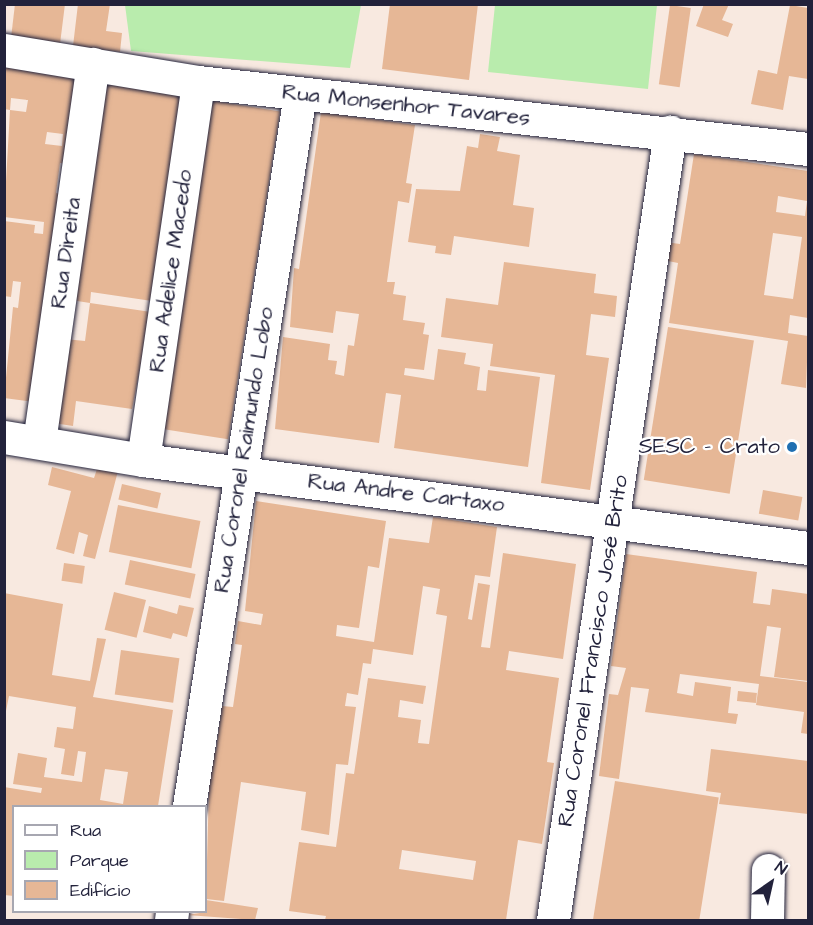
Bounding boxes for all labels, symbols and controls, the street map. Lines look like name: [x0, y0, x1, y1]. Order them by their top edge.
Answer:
street label: Rua Monsenhor Tavares: [281, 79, 531, 131]
street label: Rua Adelice Macedo: [144, 168, 198, 374]
street label: Rua Direita: [45, 196, 87, 310]
street label: Rua Coronel Raimundo Lobo: [208, 305, 280, 595]
place label: SESC - Crato: [639, 434, 780, 460]
marker: SESC - Crato: [785, 440, 799, 454]
street label: Rua Andre Cartaxo: [306, 468, 506, 518]
street label: Rua Coronel Francisco José Brito: [552, 473, 634, 829]
legend: [12, 805, 207, 913]
text: Rua: [70, 818, 101, 843]
text: Parque: [70, 848, 129, 873]
north arrow: [741, 853, 801, 913]
text: N: [771, 856, 791, 880]
text: Edifício: [70, 878, 130, 903]

